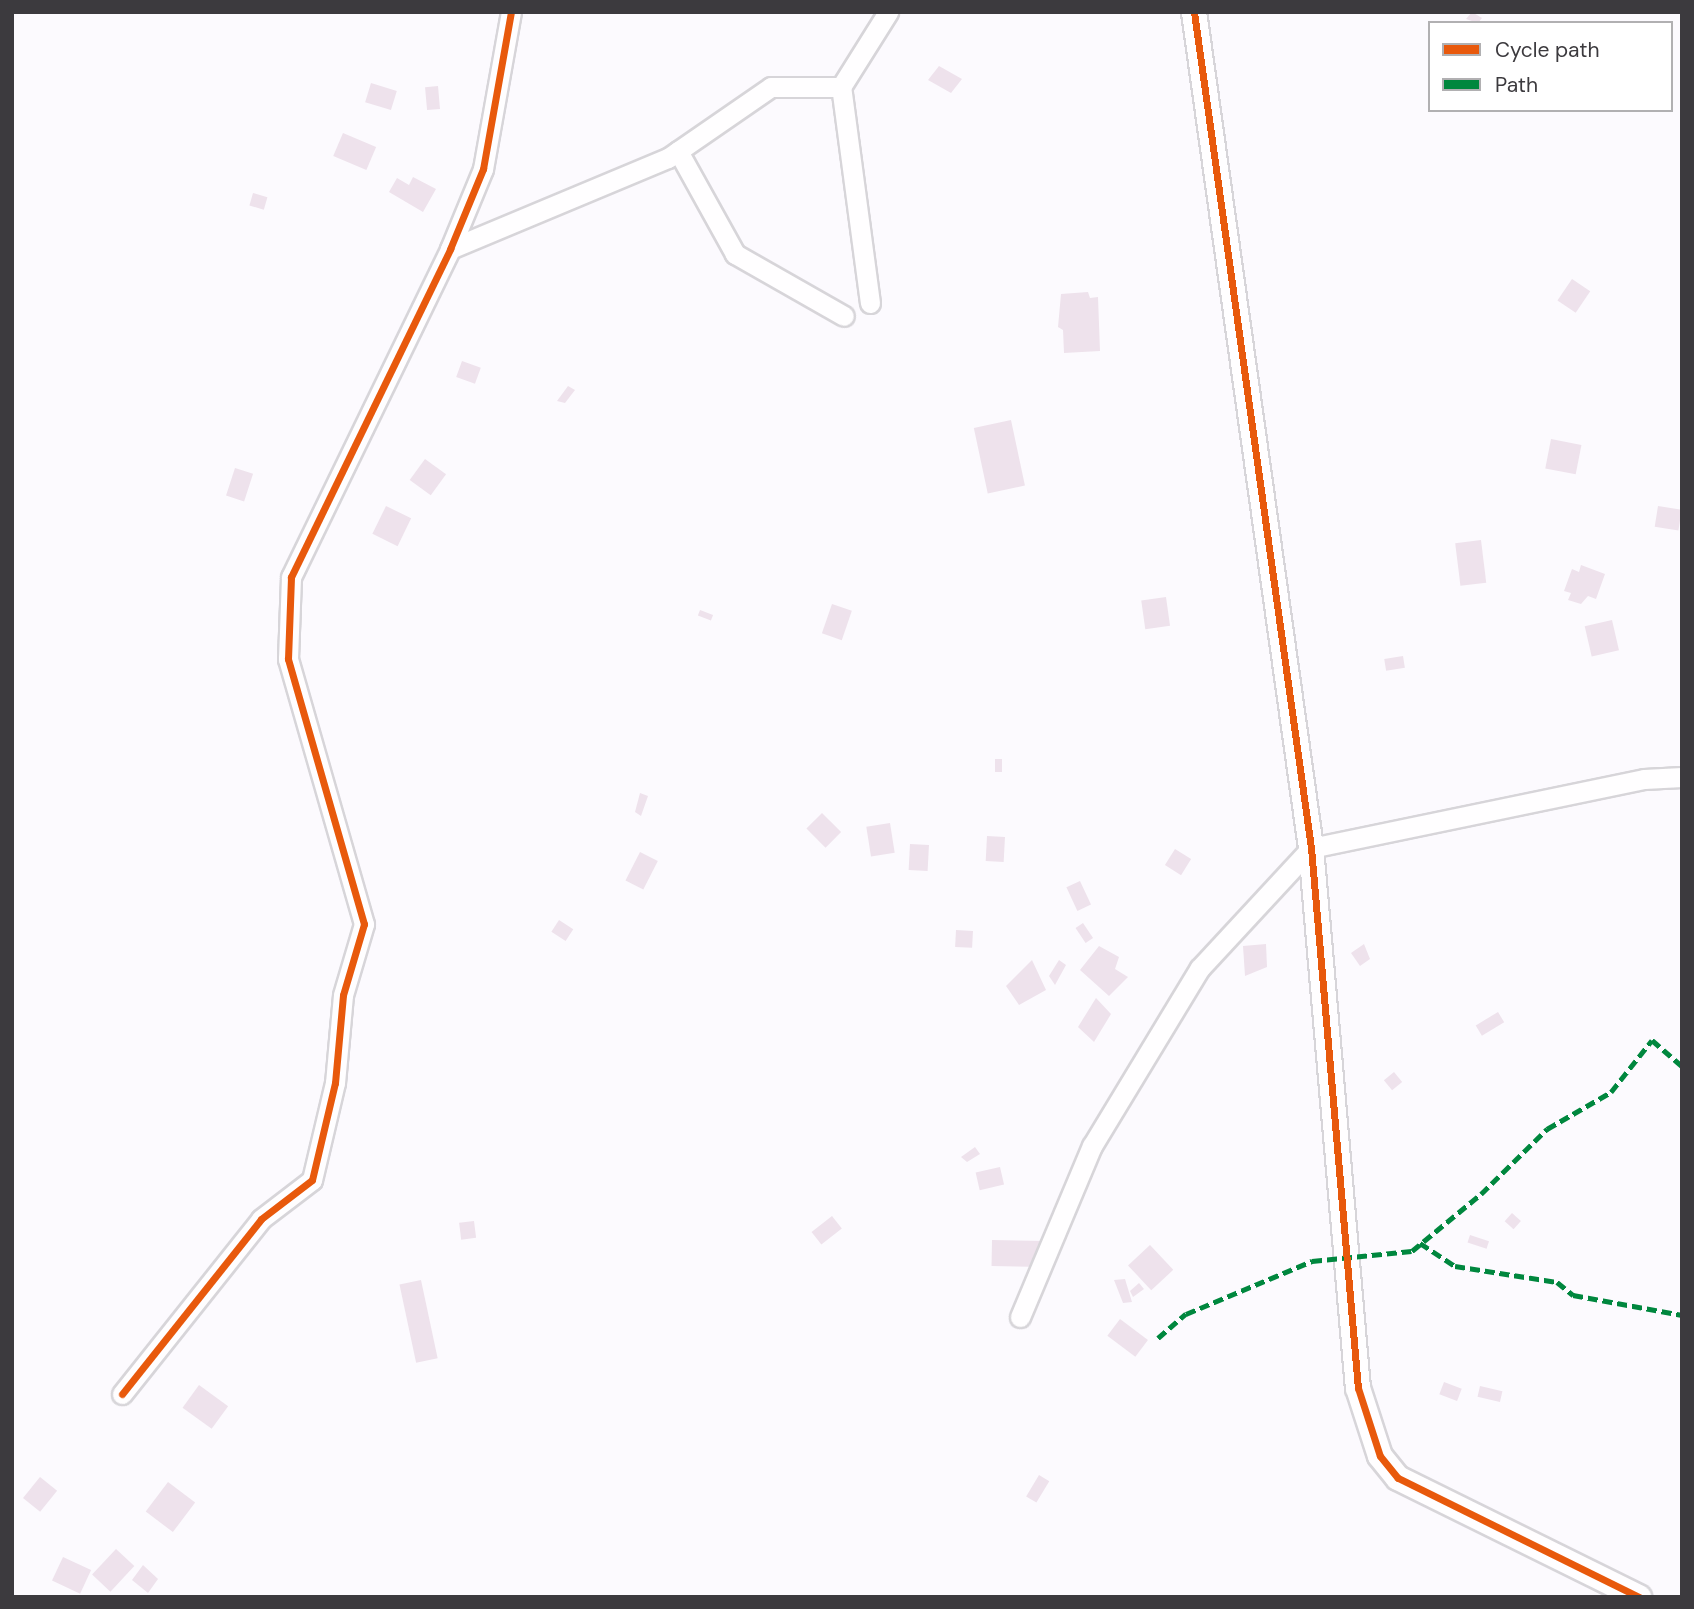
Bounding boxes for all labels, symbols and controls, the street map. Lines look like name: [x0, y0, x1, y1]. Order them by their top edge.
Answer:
legend: [1428, 21, 1673, 112]
text: Cycle path: [1495, 36, 1600, 64]
text: Path: [1495, 71, 1538, 99]

